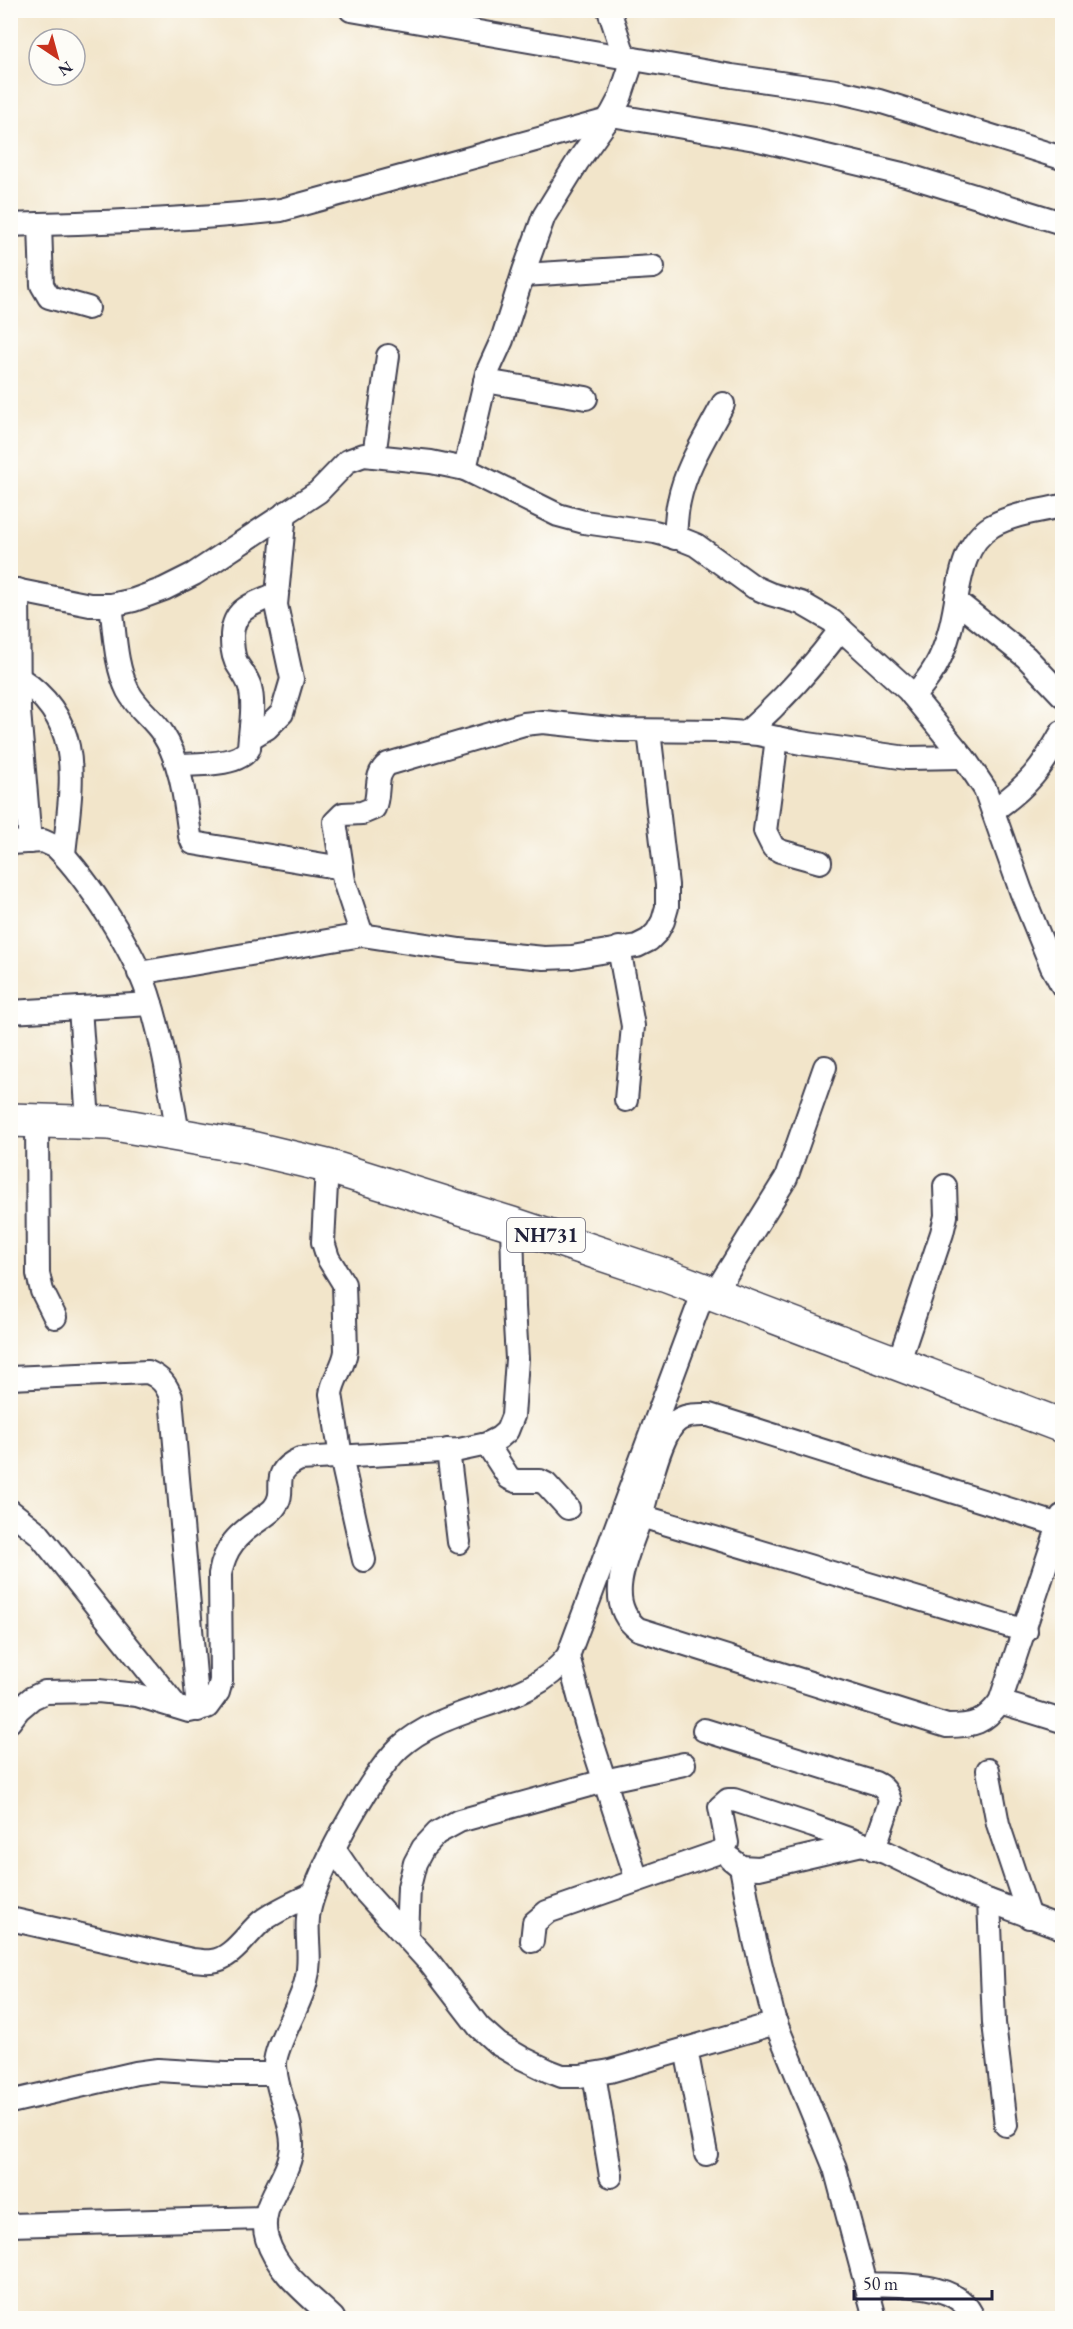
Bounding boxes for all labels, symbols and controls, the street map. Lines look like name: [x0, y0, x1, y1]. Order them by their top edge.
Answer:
north arrow: [27, 27, 87, 87]
text: N: [54, 56, 77, 81]
road number: NH731: [507, 1218, 585, 1252]
scale bar: [854, 2263, 992, 2301]
text: 50 m: [863, 2272, 898, 2295]

